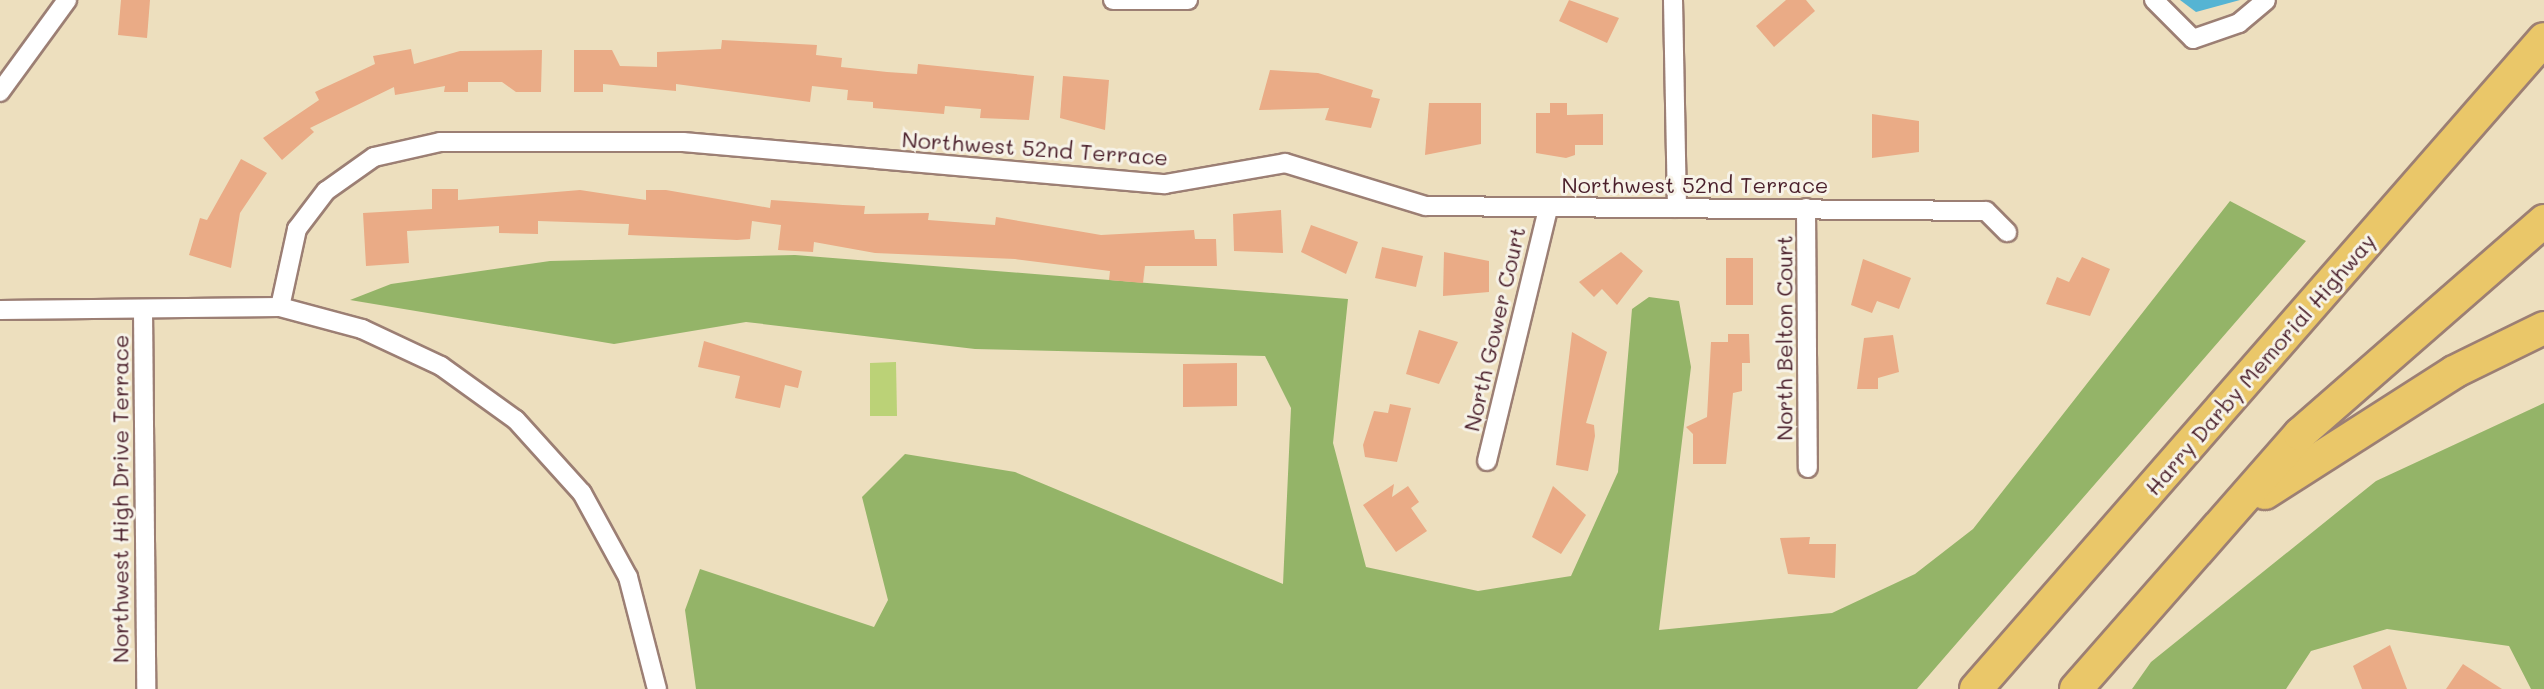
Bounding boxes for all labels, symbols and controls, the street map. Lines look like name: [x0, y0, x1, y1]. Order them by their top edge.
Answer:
street label: Northwest 52nd Terrace: [901, 126, 1169, 170]
street label: Northwest 52nd Terrace: [1562, 172, 1828, 198]
street label: North Gower Court: [1458, 224, 1530, 434]
street label: Harry Darby Memorial Highway: [2139, 228, 2381, 500]
street label: North Belton Court: [1771, 235, 1797, 441]
street label: Northwest High Drive Terrace: [107, 335, 133, 663]

